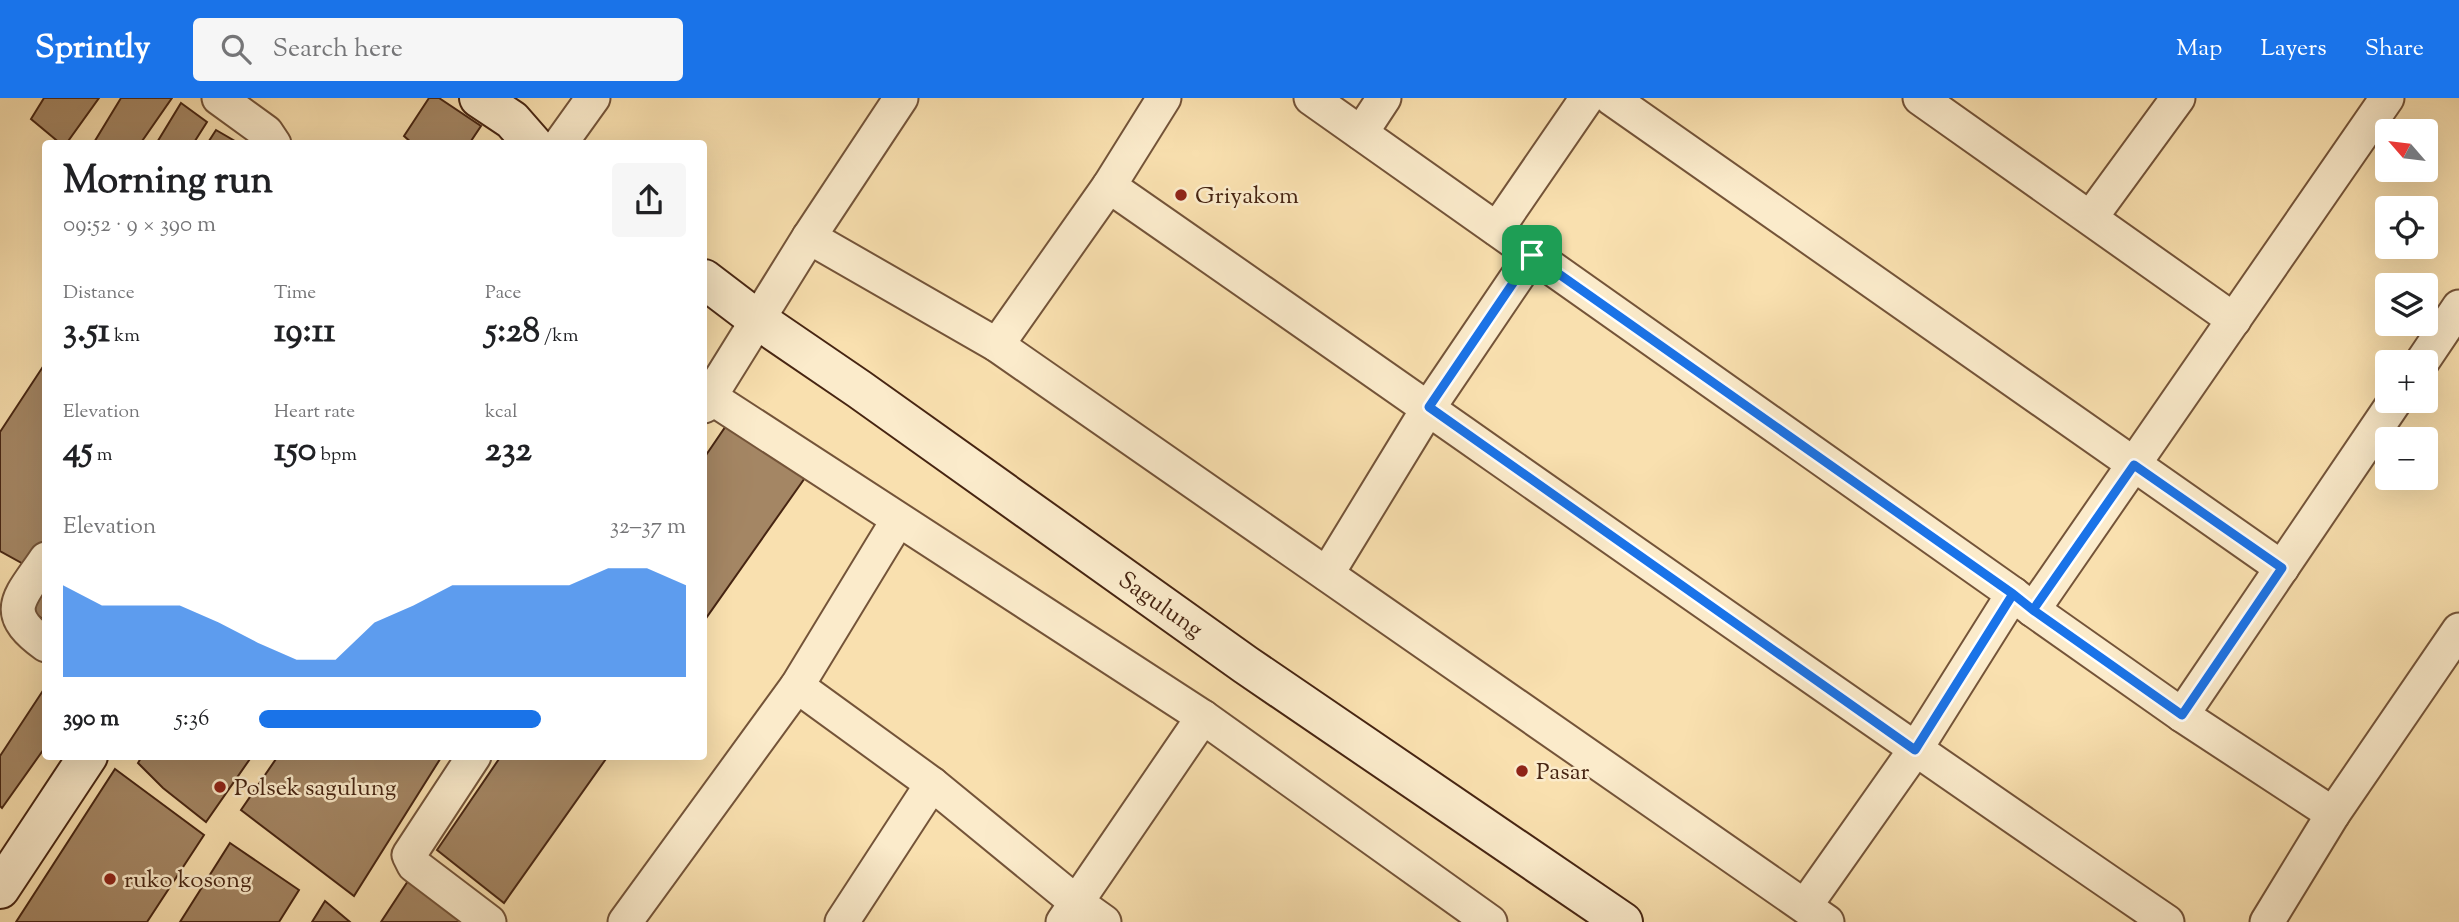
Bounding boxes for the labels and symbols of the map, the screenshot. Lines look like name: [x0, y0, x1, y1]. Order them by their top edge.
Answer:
north arrow: [2375, 119, 2438, 182]
place label: Griyakom: [1195, 180, 1299, 214]
marker: Griyakom: [1173, 187, 1189, 203]
pin: [1502, 225, 1562, 285]
street label: Sagulung: [1111, 564, 1209, 647]
place label: Pasar: [1536, 756, 1589, 790]
marker: Pasar: [1514, 763, 1530, 779]
place label: Polsek sagulung: [234, 772, 397, 806]
marker: Polsek sagulung: [212, 779, 228, 795]
place label: ruko kosong: [124, 864, 252, 898]
marker: ruko kosong: [102, 871, 118, 887]

